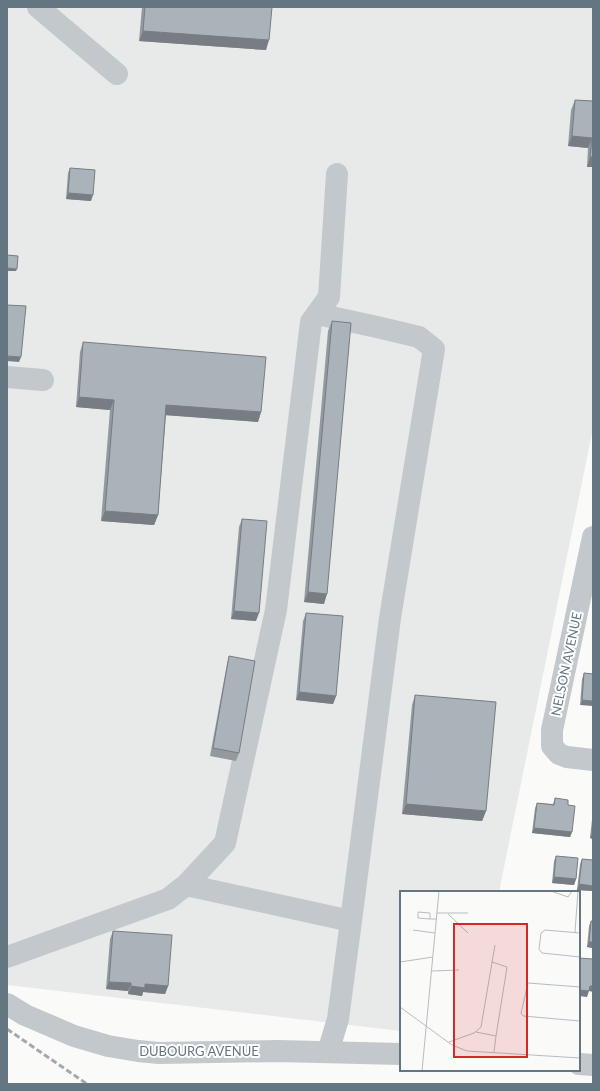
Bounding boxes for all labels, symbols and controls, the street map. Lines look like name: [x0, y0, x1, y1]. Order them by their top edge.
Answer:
street label: NELSON AVENUE: [547, 611, 585, 717]
inset map: [400, 891, 580, 1071]
street label: DUBOURG AVENUE: [139, 1043, 259, 1059]

